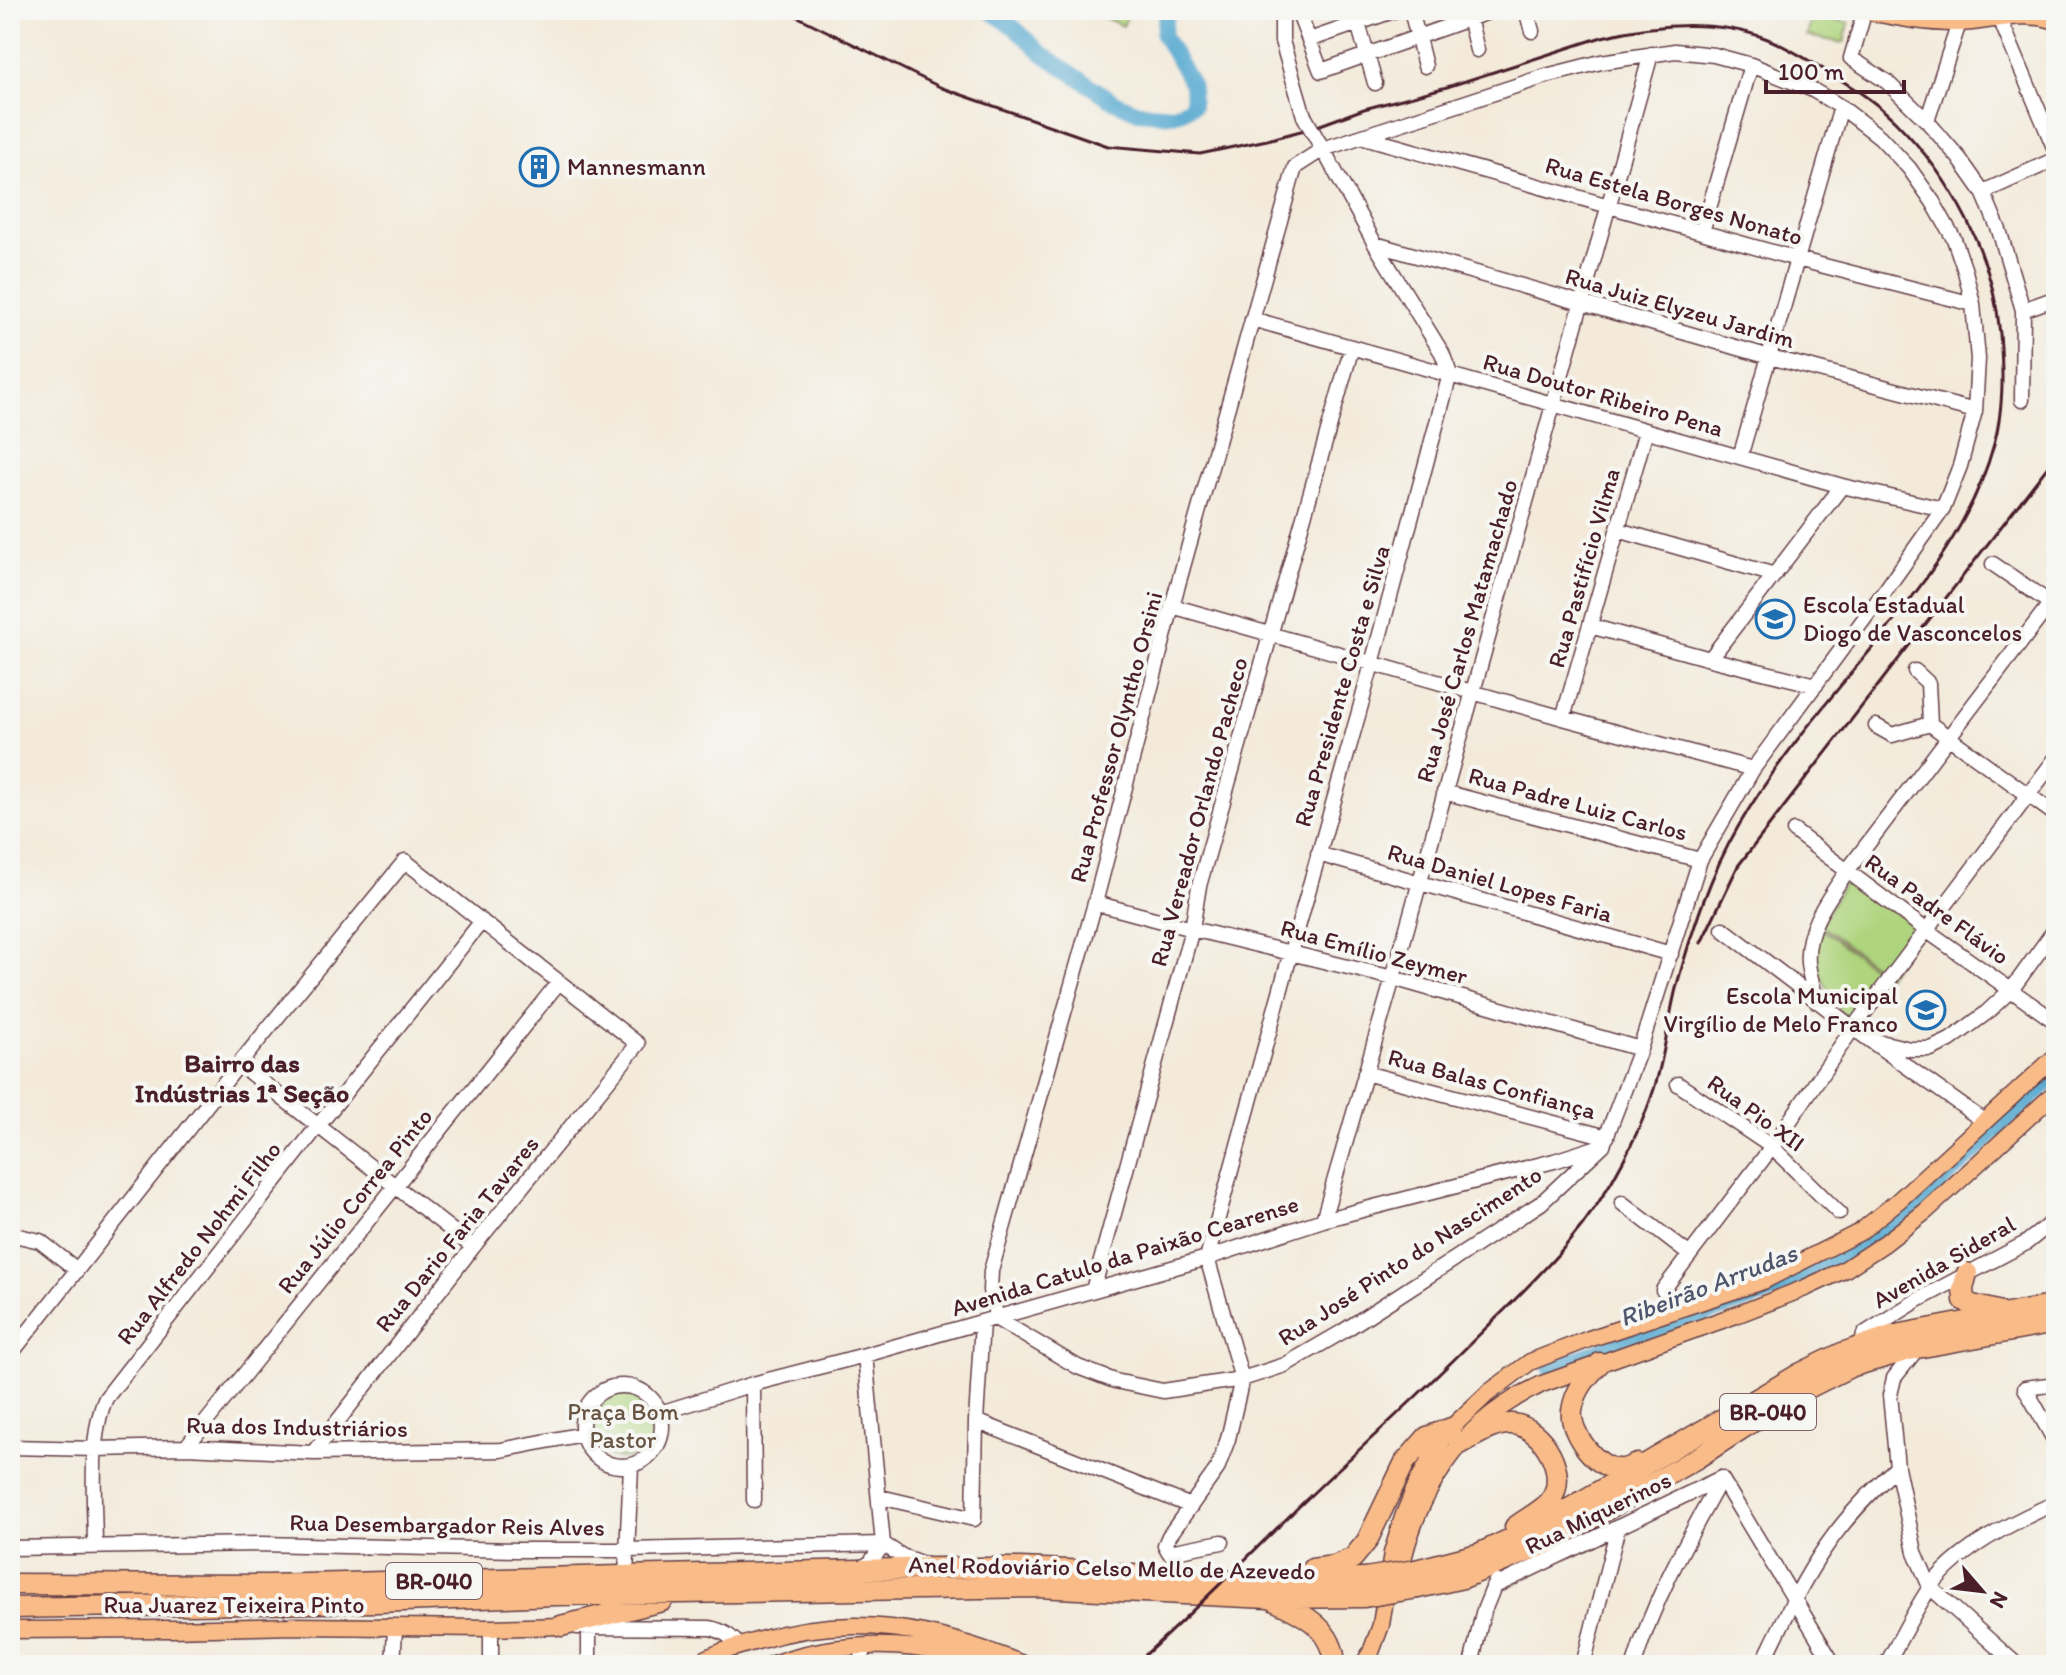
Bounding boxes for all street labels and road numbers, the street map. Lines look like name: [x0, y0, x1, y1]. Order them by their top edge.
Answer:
street label: Rua Estela Borges Nonato: [1542, 150, 1806, 251]
street label: Rua Juiz Elyzeu Jardim: [1562, 261, 1798, 354]
street label: Rua Doutor Ribeiro Pena: [1480, 346, 1727, 443]
street label: Rua Pastifício Vilma: [1541, 465, 1626, 671]
street label: Rua José Carlos Matamachado: [1409, 476, 1524, 786]
street label: Rua Presidente Costa e Silva: [1287, 542, 1396, 830]
street label: Rua Professor Olyntho Orsini: [1063, 588, 1168, 885]
street label: Rua Vereador Orlando Pacheco: [1143, 654, 1254, 970]
street label: Rua Padre Luiz Carlos: [1466, 760, 1691, 847]
street label: Rua Daniel Lopes Faria: [1384, 837, 1616, 929]
street label: Rua Padre Flávio: [1860, 847, 2015, 971]
street label: Rua Emílio Zeymer: [1277, 913, 1471, 990]
street label: Rua Balas Confiança: [1385, 1042, 1600, 1125]
street label: Rua Pio XII: [1702, 1068, 1811, 1158]
street label: Rua Júlio Correa Pinto: [271, 1102, 438, 1299]
street label: Rua Dario Faria Tavares: [369, 1130, 545, 1338]
street label: Rua Alfredo Nohmi Filho: [110, 1135, 287, 1350]
street label: Rua José Pinto do Nascimento: [1272, 1159, 1547, 1352]
street label: Avenida Catulo da Paixão Cearense: [948, 1189, 1302, 1322]
street label: Avenida Sideral: [1867, 1209, 2020, 1314]
road number: BR-040: [1720, 1394, 1816, 1430]
street label: Rua dos Industriários: [186, 1410, 408, 1443]
street label: Rua Miquerinos: [1520, 1465, 1676, 1560]
street label: Rua Desembargador Reis Alves: [289, 1507, 605, 1542]
street label: Anel Rodoviário Celso Mello de Azevedo: [908, 1549, 1316, 1586]
road number: BR-040: [386, 1563, 482, 1599]
street label: Rua Juarez Teixeira Pinto: [104, 1590, 364, 1619]

